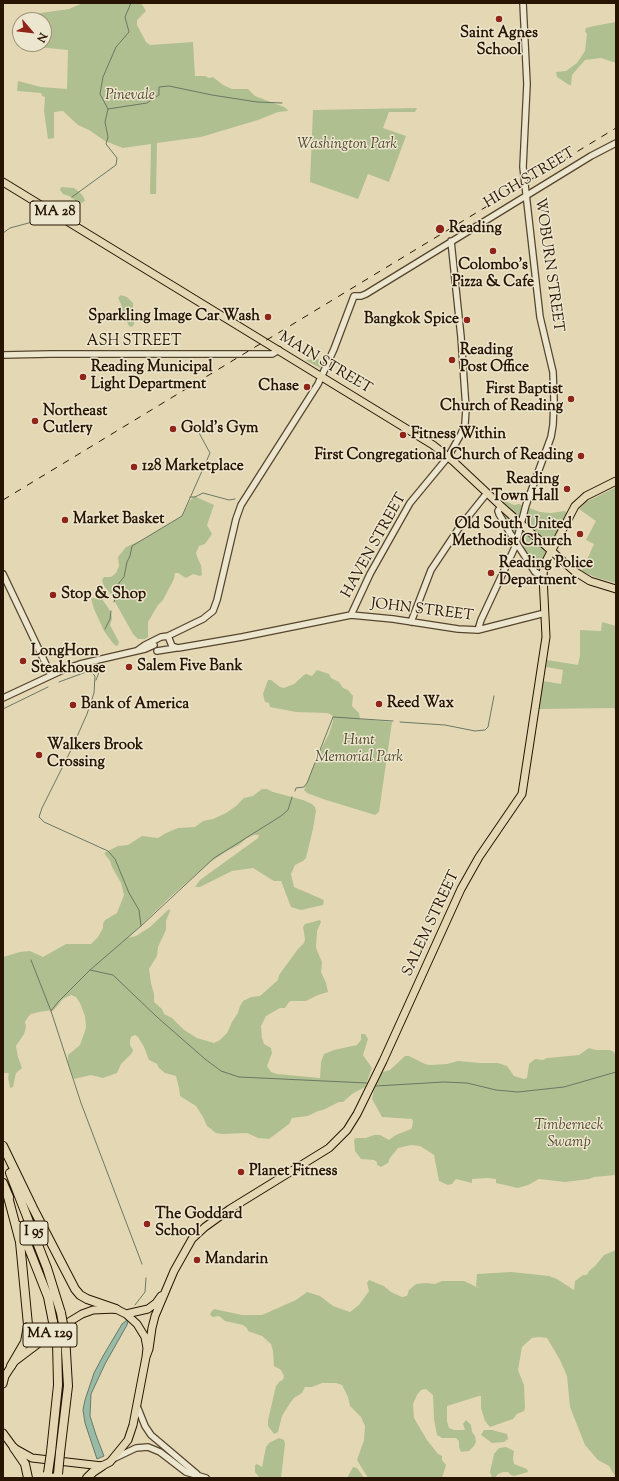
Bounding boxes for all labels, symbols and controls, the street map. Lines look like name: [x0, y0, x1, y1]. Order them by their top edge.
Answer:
north arrow: [12, 12, 52, 52]
marker: Saint Agnes School: [494, 14, 504, 24]
place label: Saint Agnes School: [460, 25, 538, 60]
text: N: [33, 30, 51, 45]
park label: Pinevale: [105, 87, 155, 105]
park label: Washington Park: [297, 136, 397, 154]
street label: HIGH STREET: [481, 145, 579, 213]
street label: WOBURN STREET: [530, 197, 566, 333]
road number: MA 28: [30, 201, 80, 225]
place label: Reading: [449, 220, 502, 238]
marker: Reading: [434, 223, 446, 235]
marker: Colombo's Pizza & Cafe: [488, 246, 498, 256]
place label: Colombo's Pizza & Cafe: [452, 257, 534, 292]
place label: Sparkling Image Car Wash: [88, 308, 260, 326]
place label: Bangkok Spice: [364, 311, 459, 329]
marker: Sparkling Image Car Wash: [263, 312, 273, 322]
marker: Bangkok Spice: [462, 315, 472, 325]
street label: MAIN STREET: [275, 329, 375, 399]
street label: ASH STREET: [87, 333, 181, 351]
place label: Reading Post Office: [460, 342, 529, 377]
marker: Reading Post Office: [447, 355, 457, 365]
place label: Reading Municipal Light Department: [91, 359, 213, 394]
marker: Reading Municipal Light Department: [78, 372, 88, 382]
place label: Chase: [258, 378, 299, 396]
place label: First Baptist Church of Reading: [440, 381, 563, 416]
marker: Chase: [302, 382, 312, 392]
marker: First Baptist Church of Reading: [566, 394, 576, 404]
place label: Northeast Cutlery: [43, 403, 107, 438]
marker: Northeast Cutlery: [30, 416, 40, 426]
place label: Gold's Gym: [181, 420, 259, 438]
marker: Gold's Gym: [168, 424, 178, 434]
place label: Fitness Within: [411, 426, 506, 444]
marker: Fitness Within: [398, 430, 408, 440]
place label: First Congregational Church of Reading: [314, 447, 573, 465]
marker: First Congregational Church of Reading: [576, 451, 586, 461]
place label: 128 Marketplace: [142, 458, 244, 476]
marker: 128 Marketplace: [129, 462, 139, 472]
place label: Reading Town Hall: [492, 471, 559, 506]
marker: Reading Town Hall: [562, 484, 572, 494]
street label: HAVEN STREET: [339, 490, 411, 602]
place label: Market Basket: [73, 511, 164, 529]
marker: Market Basket: [60, 515, 70, 525]
place label: Old South United Methodist Church: [452, 516, 572, 551]
marker: Old South United Methodist Church: [575, 529, 585, 539]
place label: Reading Police Department: [499, 555, 593, 590]
marker: Reading Police Department: [486, 568, 496, 578]
place label: Stop & Shop: [61, 586, 146, 604]
marker: Stop & Shop: [48, 590, 58, 600]
street label: JOHN STREET: [370, 596, 474, 626]
place label: LongHorn Steakhouse: [31, 643, 106, 678]
marker: LongHorn Steakhouse: [18, 656, 28, 666]
place label: Salem Five Bank: [137, 658, 243, 676]
marker: Salem Five Bank: [124, 662, 134, 672]
place label: Reed Wax: [387, 695, 454, 713]
place label: Bank of America: [81, 696, 189, 714]
marker: Reed Wax: [374, 699, 384, 709]
marker: Bank of America: [68, 700, 78, 710]
park label: Hunt Memorial Park: [315, 732, 403, 767]
place label: Walkers Brook Crossing: [47, 737, 143, 772]
marker: Walkers Brook Crossing: [34, 750, 44, 760]
street label: SALEM STREET: [400, 868, 464, 980]
park label: Timberneck Swamp: [534, 1117, 604, 1152]
place label: Planet Fitness: [249, 1163, 337, 1181]
marker: Planet Fitness: [236, 1167, 246, 1177]
place label: The Goddard School: [155, 1206, 242, 1241]
marker: The Goddard School: [142, 1219, 152, 1229]
road number: I 95: [20, 1221, 48, 1245]
place label: Mandarin: [205, 1251, 268, 1269]
marker: Mandarin: [192, 1255, 202, 1265]
road number: MA 129: [23, 1323, 77, 1347]

